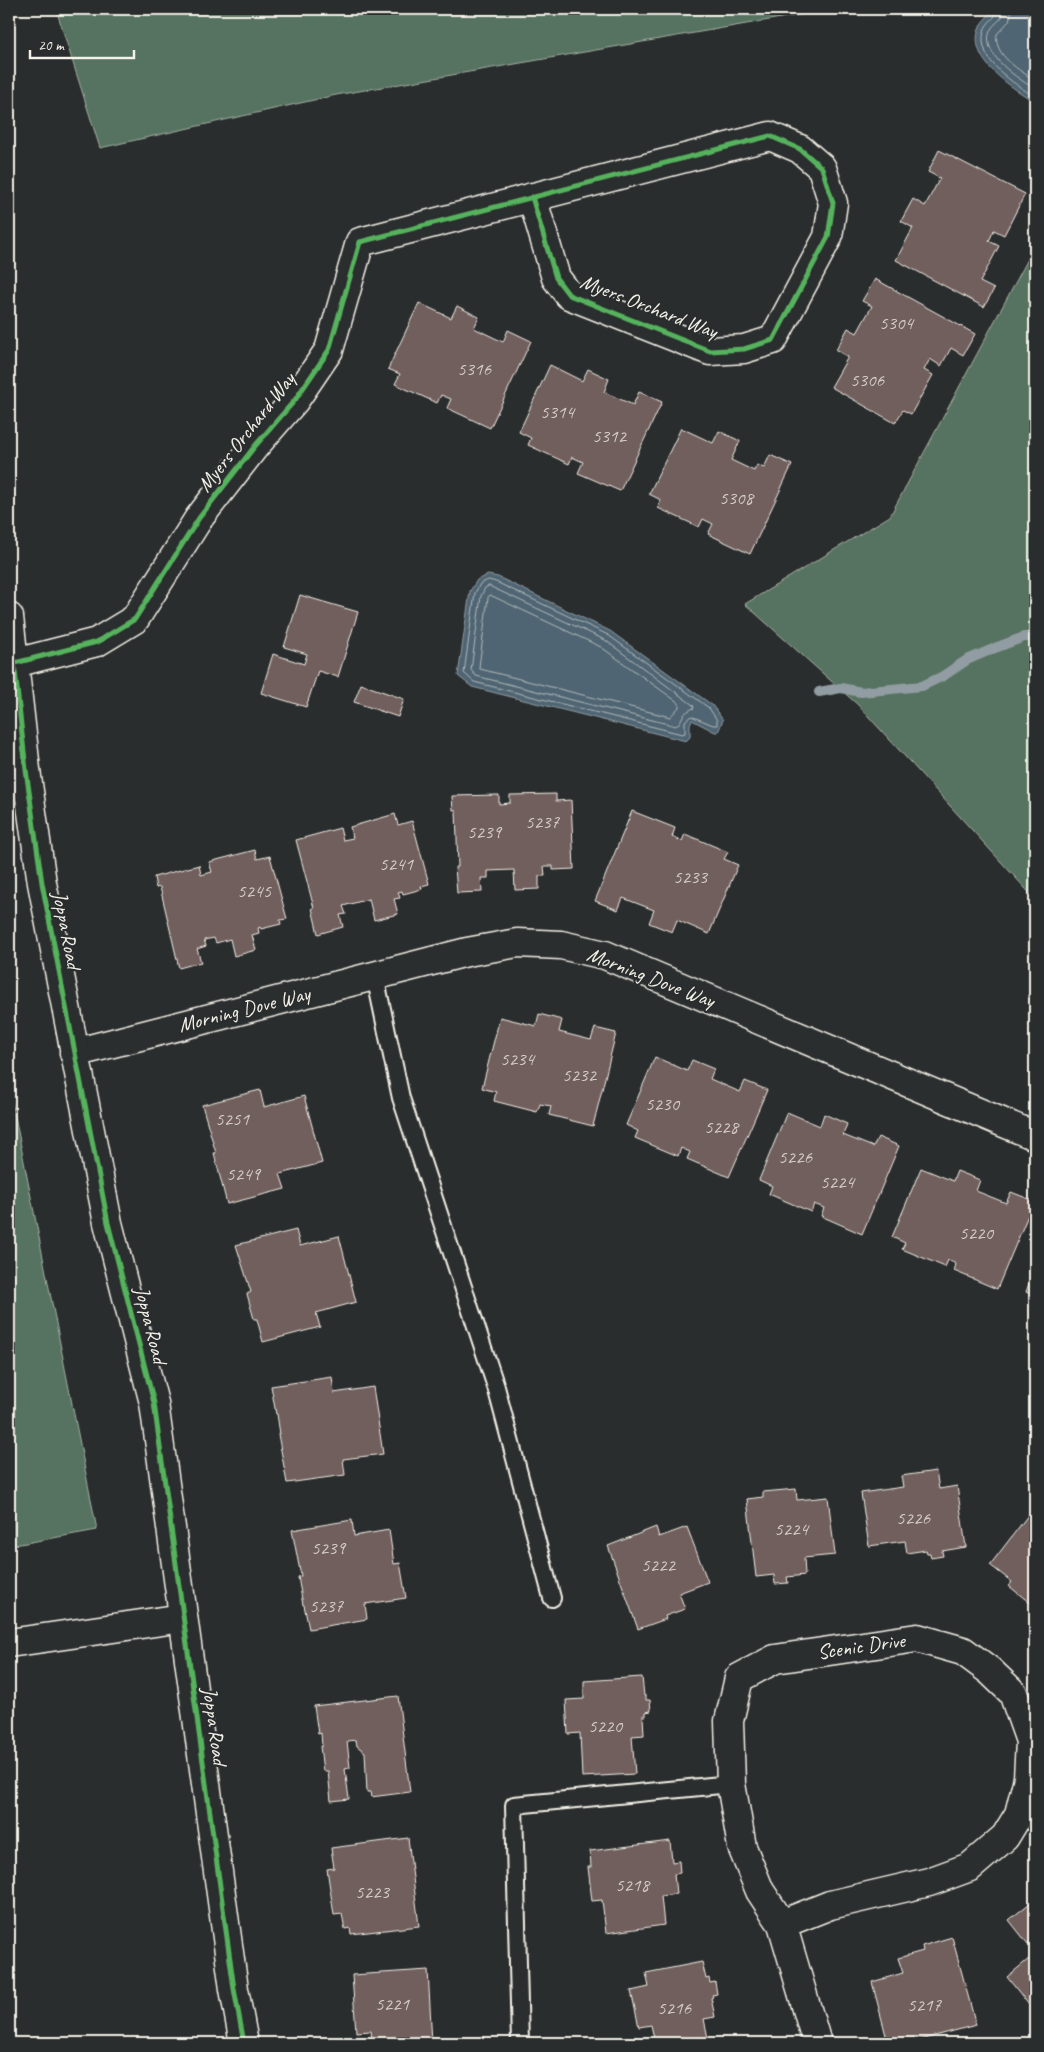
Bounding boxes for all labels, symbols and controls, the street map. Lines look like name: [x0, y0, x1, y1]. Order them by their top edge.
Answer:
scale bar: [30, 28, 134, 60]
text: 20 m: [38, 36, 65, 55]
street label: Myers Orchard Way: [577, 268, 723, 345]
house number: 5304: [879, 311, 916, 335]
house number: 5316: [457, 357, 493, 381]
street label: Myers Orchard Way: [191, 366, 302, 497]
house number: 5306: [850, 368, 886, 392]
house number: 5314: [540, 400, 577, 424]
house number: 5312: [592, 424, 628, 448]
house number: 5308: [719, 486, 756, 510]
house number: 5237: [525, 810, 561, 834]
house number: 5239: [467, 820, 503, 844]
house number: 5241: [379, 852, 415, 876]
house number: 5233: [673, 865, 709, 889]
house number: 5245: [237, 879, 273, 903]
street label: Joppa Road: [47, 888, 88, 974]
street label: Morning Dove Way: [584, 941, 720, 1014]
street label: Morning Dove Way: [176, 980, 314, 1038]
house number: 5234: [500, 1047, 537, 1071]
house number: 5232: [562, 1063, 598, 1087]
house number: 5230: [645, 1092, 681, 1116]
house number: 5251: [215, 1107, 251, 1131]
house number: 5228: [704, 1115, 741, 1139]
house number: 5226: [778, 1145, 814, 1169]
house number: 5249: [226, 1162, 262, 1186]
house number: 5224: [820, 1170, 857, 1194]
house number: 5220: [959, 1221, 995, 1245]
street label: Joppa Road: [129, 1283, 174, 1369]
house number: 5226: [896, 1506, 932, 1530]
house number: 5224: [774, 1517, 811, 1541]
house number: 5239: [311, 1536, 347, 1560]
house number: 5222: [641, 1553, 677, 1577]
house number: 5237: [309, 1594, 345, 1618]
street label: Scenic Drive: [816, 1627, 909, 1665]
street label: Joppa Road: [197, 1684, 234, 1769]
house number: 5220: [588, 1714, 624, 1738]
house number: 5218: [615, 1873, 652, 1897]
house number: 5223: [355, 1880, 391, 1904]
house number: 5221: [375, 1992, 411, 2016]
house number: 5217: [907, 1993, 943, 2017]
house number: 5216: [657, 1996, 693, 2020]

